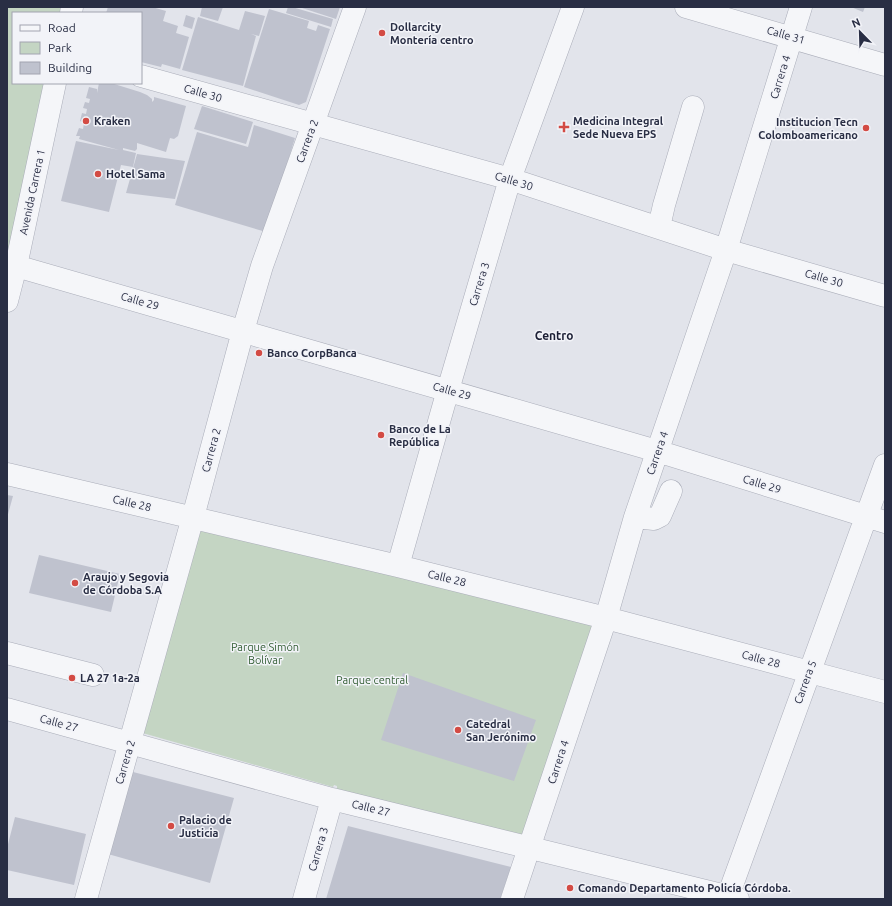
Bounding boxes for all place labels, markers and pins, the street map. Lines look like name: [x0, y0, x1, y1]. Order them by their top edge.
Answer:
place label: Dollarcity Montería centro: [390, 21, 474, 46]
marker: Dollarcity Montería centro: [377, 28, 387, 38]
place label: Kraken: [94, 115, 130, 127]
place label: Medicina Integral Sede Nueva EPS: [573, 115, 664, 140]
marker: Kraken: [81, 116, 91, 126]
place label: Institucion Tecn Colomboamericano: [758, 116, 858, 141]
marker: Medicina Integral Sede Nueva EPS: [558, 121, 570, 133]
marker: Institucion Tecn Colomboamericano: [861, 123, 871, 133]
place label: Hotel Sama: [106, 168, 165, 180]
marker: Hotel Sama: [93, 169, 103, 179]
place label: Banco CorpBanca: [267, 347, 357, 359]
marker: Banco CorpBanca: [254, 348, 264, 358]
place label: Banco de La República: [389, 423, 451, 448]
marker: Banco de La República: [376, 430, 386, 440]
place label: Araujo y Segovia de Córdoba S.A: [83, 571, 169, 596]
marker: Araujo y Segovia de Córdoba S.A: [70, 578, 80, 588]
place label: LA 27 1a-2a: [80, 672, 140, 684]
marker: LA 27 1a-2a: [67, 673, 77, 683]
place label: Catedral San Jerónimo: [466, 718, 536, 743]
marker: Catedral San Jerónimo: [453, 725, 463, 735]
place label: Palacio de Justicia: [179, 814, 232, 839]
marker: Palacio de Justicia: [166, 821, 176, 831]
place label: Comando Departamento Policía Córdoba.: [578, 882, 791, 894]
marker: Comando Departamento Policía Córdoba.: [565, 883, 575, 893]

